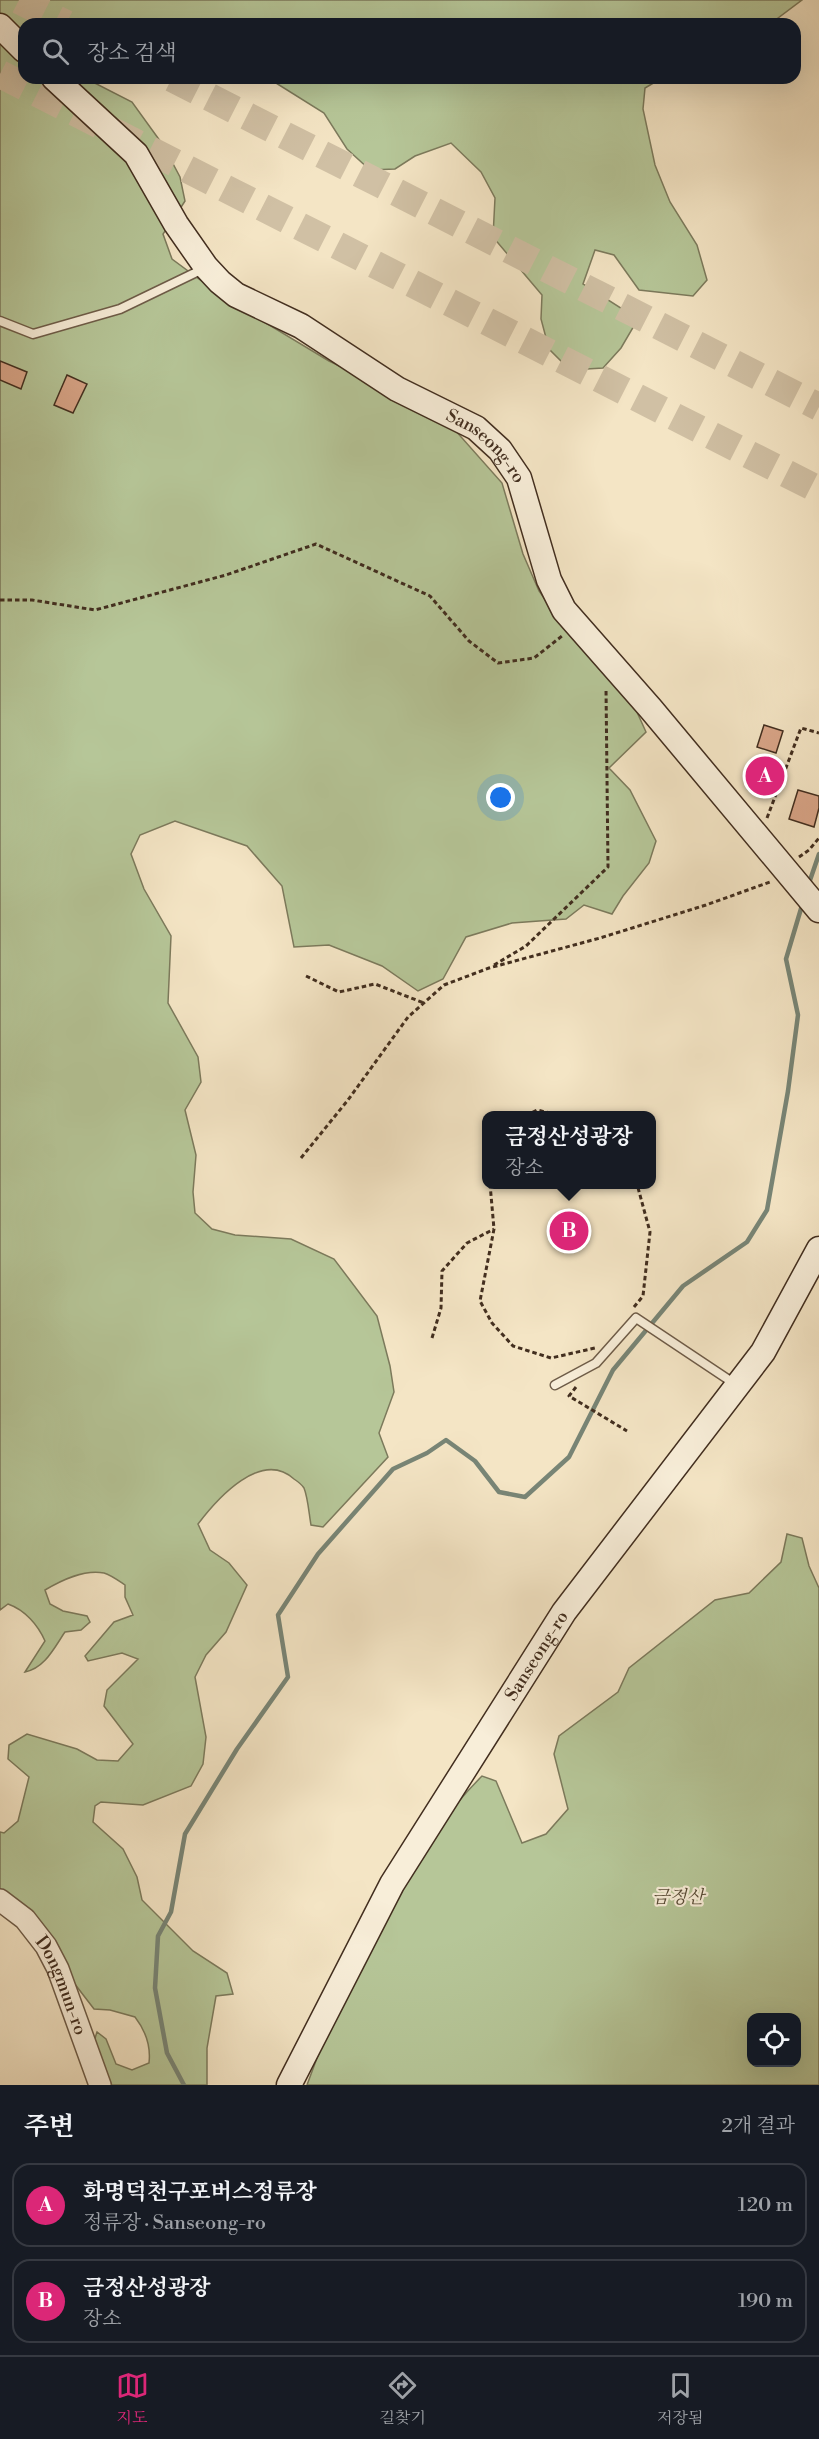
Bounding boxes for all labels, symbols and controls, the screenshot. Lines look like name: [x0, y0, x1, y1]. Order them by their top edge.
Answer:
search box: [18, 18, 801, 84]
icon: search: [39, 35, 72, 68]
text: 장소 검색: [87, 40, 177, 67]
street label: Sanseong-ro: [442, 404, 530, 488]
pin: A: [746, 754, 784, 798]
your location: [486, 783, 515, 812]
popup: [482, 1111, 656, 1189]
text: 금정산성광장: [505, 1124, 633, 1151]
text: 장소: [505, 1156, 544, 1181]
pin: B: [550, 1208, 588, 1254]
street label: Sanseong-ro: [500, 1607, 574, 1705]
park label: 금정산: [652, 1886, 707, 1909]
street label: Dongmun-ro: [30, 1931, 92, 2038]
map controls: [747, 2013, 801, 2067]
button: locate: [747, 2013, 801, 2067]
text: 주변: [24, 2111, 74, 2143]
text: 2개 결과: [722, 2114, 795, 2139]
text: 화명덕천구포버스정류장: [83, 2179, 317, 2206]
text: A: [38, 2193, 53, 2218]
text: 120 m: [738, 2193, 793, 2218]
text: 정류장 · Sanseong-ro: [83, 2211, 266, 2236]
text: 금정산성광장: [83, 2275, 211, 2302]
text: B: [38, 2289, 53, 2314]
text: 190 m: [738, 2289, 793, 2314]
text: 장소: [83, 2307, 122, 2332]
tab: 지도: [116, 2369, 149, 2428]
tab: 길찾기: [380, 2369, 426, 2428]
tab: 저장됨: [657, 2369, 703, 2428]

